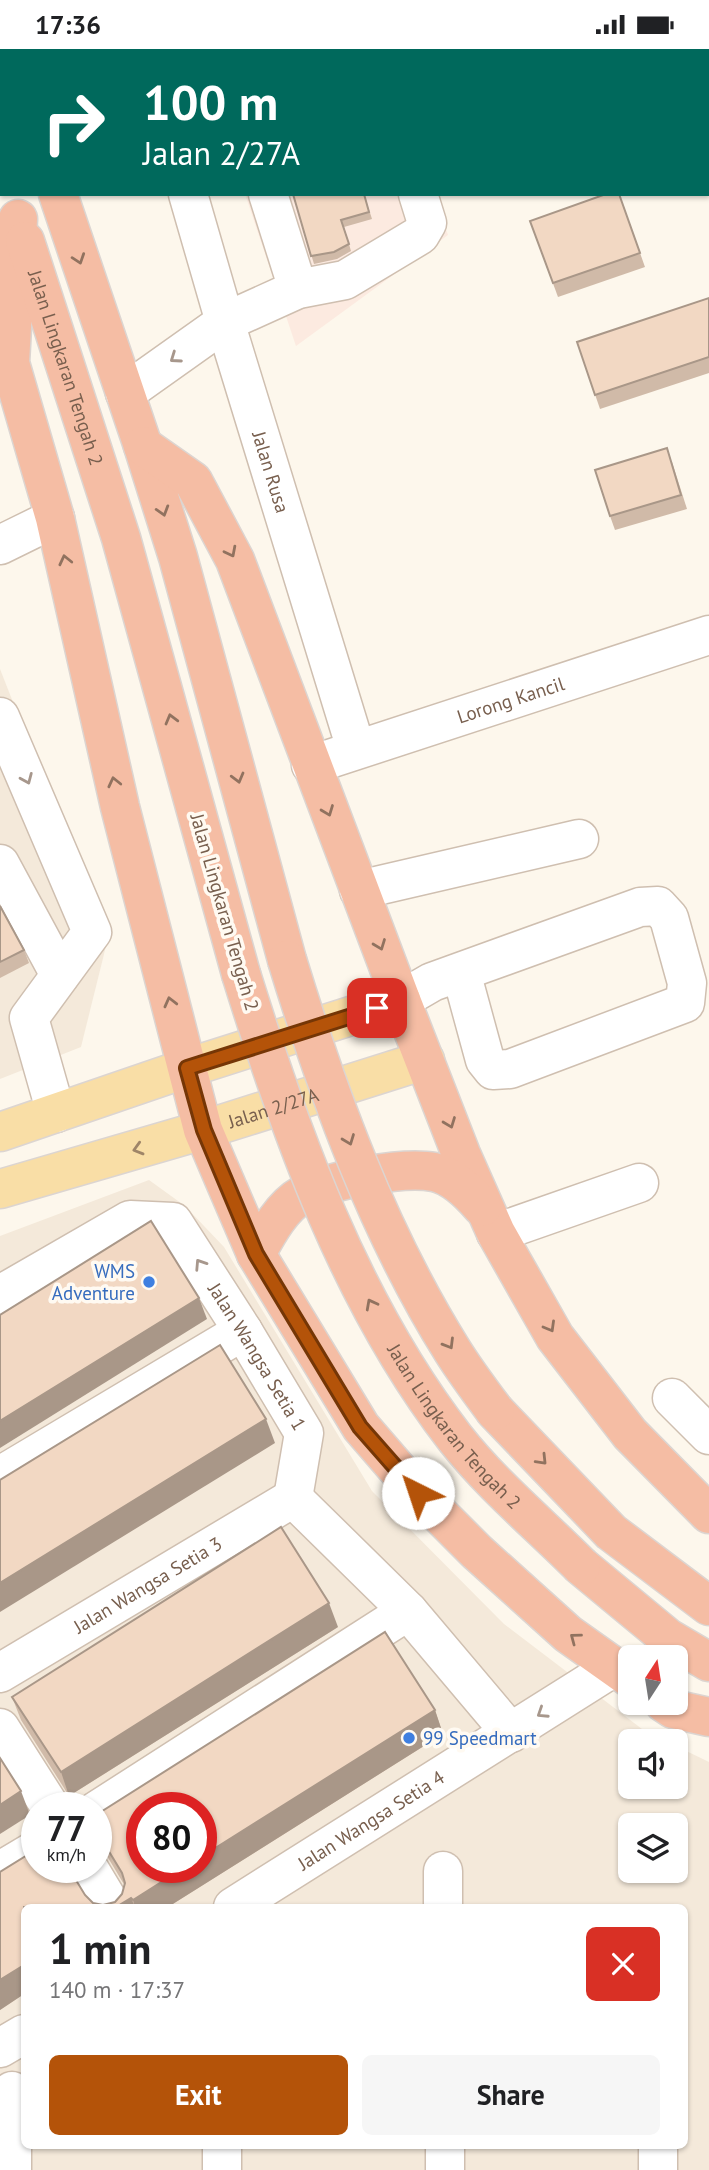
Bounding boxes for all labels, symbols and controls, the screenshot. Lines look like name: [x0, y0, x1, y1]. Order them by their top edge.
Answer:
text: 17:36: [35, 8, 101, 41]
text: 100 m: [143, 70, 278, 134]
icon: right: [28, 77, 119, 168]
text: Jalan 2/27A: [143, 132, 300, 174]
one-way arrow: [71, 252, 85, 265]
street label: Jalan Lingkaran Tengah 2: [23, 266, 109, 468]
one-way arrow: [170, 349, 183, 362]
street label: Jalan Rusa: [247, 427, 295, 516]
one-way arrow: [155, 505, 170, 517]
one-way arrow: [222, 545, 236, 557]
one-way arrow: [58, 554, 73, 566]
street label: Lorong Kancil: [454, 671, 568, 728]
one-way arrow: [165, 713, 179, 725]
one-way arrow: [229, 771, 244, 783]
one-way arrow: [18, 773, 32, 785]
one-way arrow: [108, 776, 122, 788]
one-way arrow: [320, 804, 334, 816]
street label: Jalan Lingkaran Tengah 2: [185, 810, 265, 1013]
one-way arrow: [371, 939, 385, 951]
pin: [347, 978, 407, 1038]
icon: arrive: [358, 989, 396, 1027]
one-way arrow: [164, 996, 178, 1008]
street label: Jalan 2/27A: [224, 1082, 321, 1134]
one-way arrow: [441, 1117, 455, 1129]
one-way arrow: [341, 1133, 355, 1145]
one-way arrow: [132, 1141, 144, 1156]
place label: WMS Adventure: [52, 1259, 135, 1305]
one-way arrow: [195, 1259, 208, 1272]
marker: WMS Adventure: [141, 1274, 157, 1290]
street label: Jalan Wangsa Setia 1: [203, 1277, 312, 1435]
one-way arrow: [366, 1299, 380, 1311]
one-way arrow: [542, 1320, 555, 1332]
one-way arrow: [440, 1336, 453, 1349]
street label: Jalan Lingkaran Tengah 2: [382, 1338, 526, 1514]
one-way arrow: [533, 1452, 546, 1465]
position arrow: [381, 1456, 455, 1530]
street label: Jalan Wangsa Setia 3: [68, 1531, 226, 1639]
one-way arrow: [570, 1634, 582, 1647]
north arrow: [618, 1645, 688, 1715]
map controls: [618, 1645, 688, 1883]
one-way arrow: [537, 1705, 550, 1718]
place label: 99 Speedmart: [423, 1726, 537, 1750]
button: sound: [618, 1729, 688, 1799]
marker: 99 Speedmart: [401, 1730, 417, 1746]
street label: Jalan Wangsa Setia 4: [292, 1765, 449, 1876]
speed limit sign: 80: [126, 1792, 217, 1883]
text: 77: [47, 1805, 86, 1851]
button: layers: [618, 1813, 688, 1883]
text: km/h: [47, 1843, 86, 1866]
text: 1 min: [49, 1921, 151, 1976]
button: close: [586, 1927, 660, 2001]
text: 140 m · 17:37: [49, 1975, 185, 2004]
button: Exit: [49, 2055, 348, 2135]
button: Share: [362, 2055, 660, 2135]

